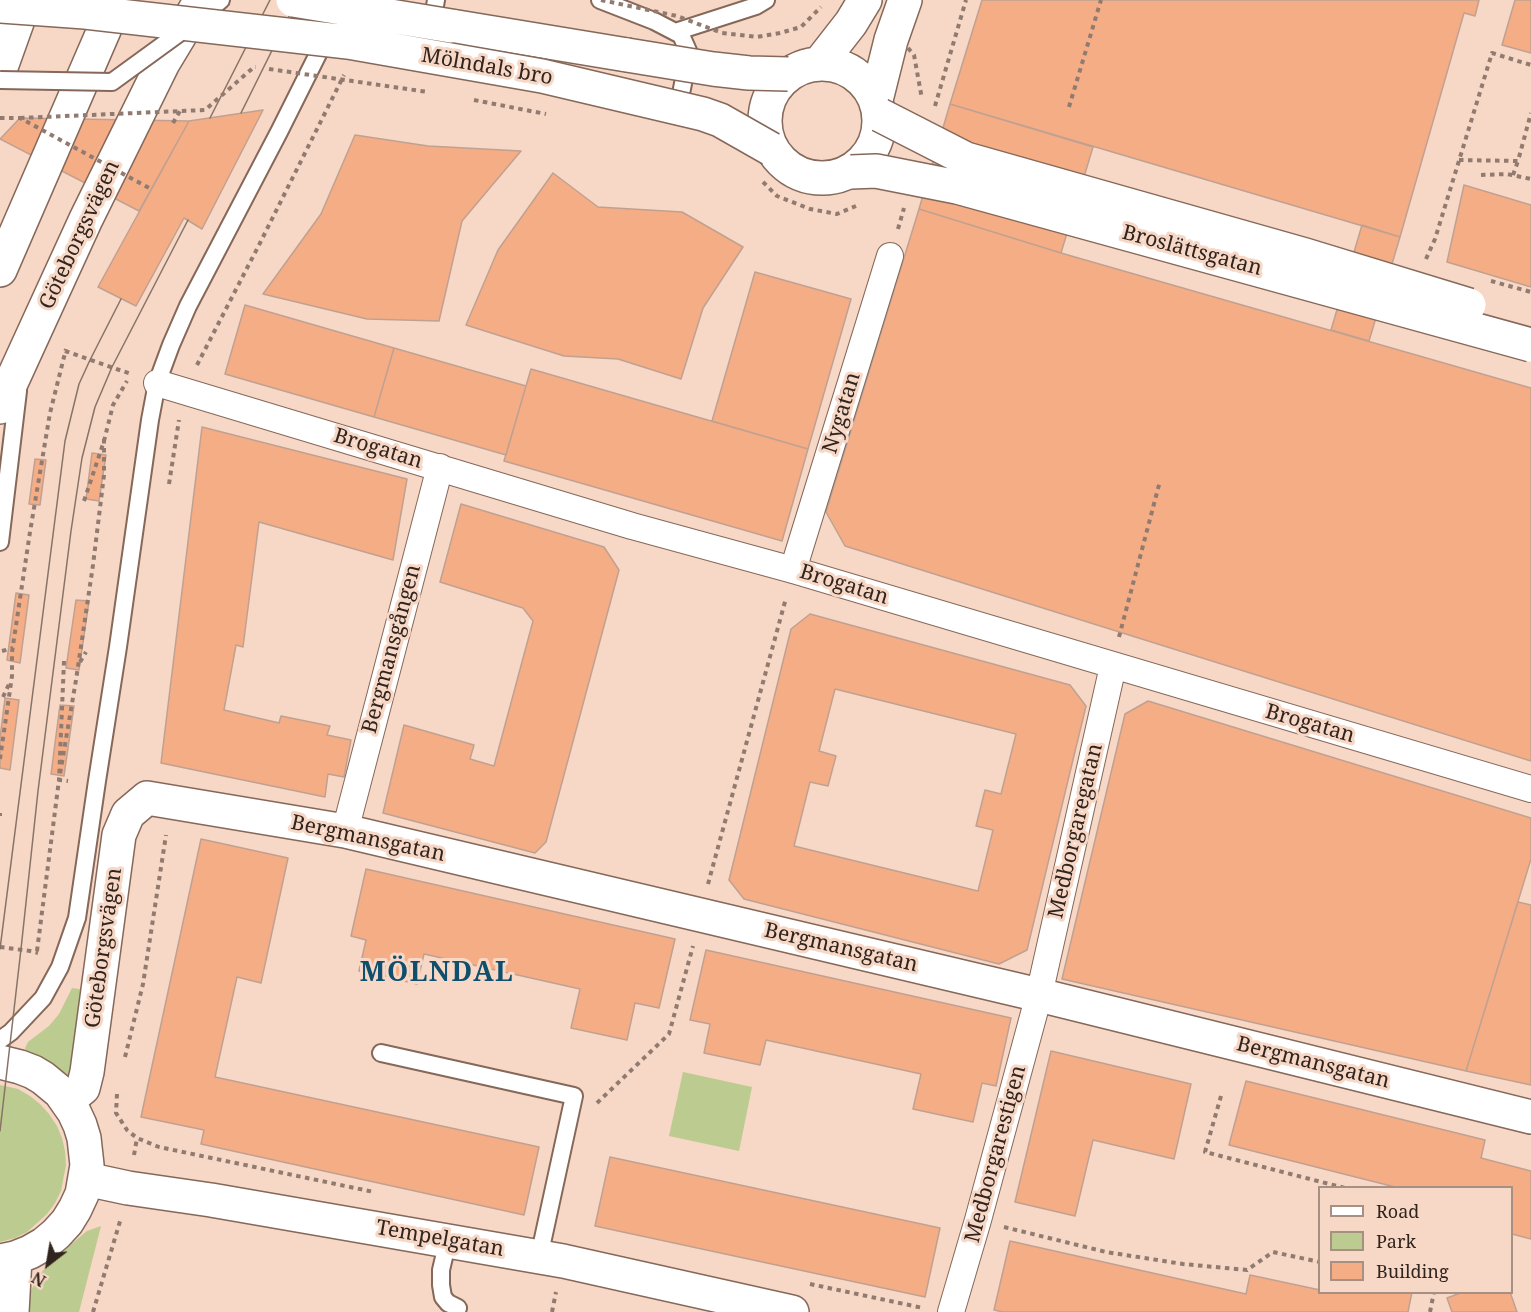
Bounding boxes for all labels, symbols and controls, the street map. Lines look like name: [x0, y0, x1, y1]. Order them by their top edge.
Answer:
street label: Mölndals bro: [419, 43, 555, 91]
street label: Göteborgsvägen: [34, 157, 126, 313]
street label: Broslättsgatan: [1119, 220, 1265, 282]
street label: Nygatan: [818, 369, 866, 457]
street label: Brogatan: [331, 424, 425, 474]
street label: Brogatan: [797, 560, 891, 610]
street label: Bergmansgången: [357, 562, 427, 736]
street label: Brogatan: [1262, 699, 1358, 749]
street label: Medborgaregatan: [1044, 741, 1108, 921]
street label: Bergmansgatan: [289, 810, 447, 868]
street label: Göteborgsvägen: [80, 866, 128, 1030]
street label: Bergmansgatan: [762, 918, 920, 978]
district label: MÖLNDAL: [360, 957, 514, 989]
street label: Bergmansgatan: [1234, 1032, 1392, 1094]
street label: Medborgarestigen: [960, 1063, 1032, 1245]
legend: [1318, 1186, 1513, 1294]
text: Road: [1376, 1199, 1419, 1223]
street label: Tempelgatan: [374, 1215, 506, 1263]
text: Park: [1376, 1229, 1416, 1253]
north arrow: [18, 1234, 78, 1294]
text: Building: [1376, 1259, 1449, 1283]
text: N: [28, 1267, 50, 1292]

